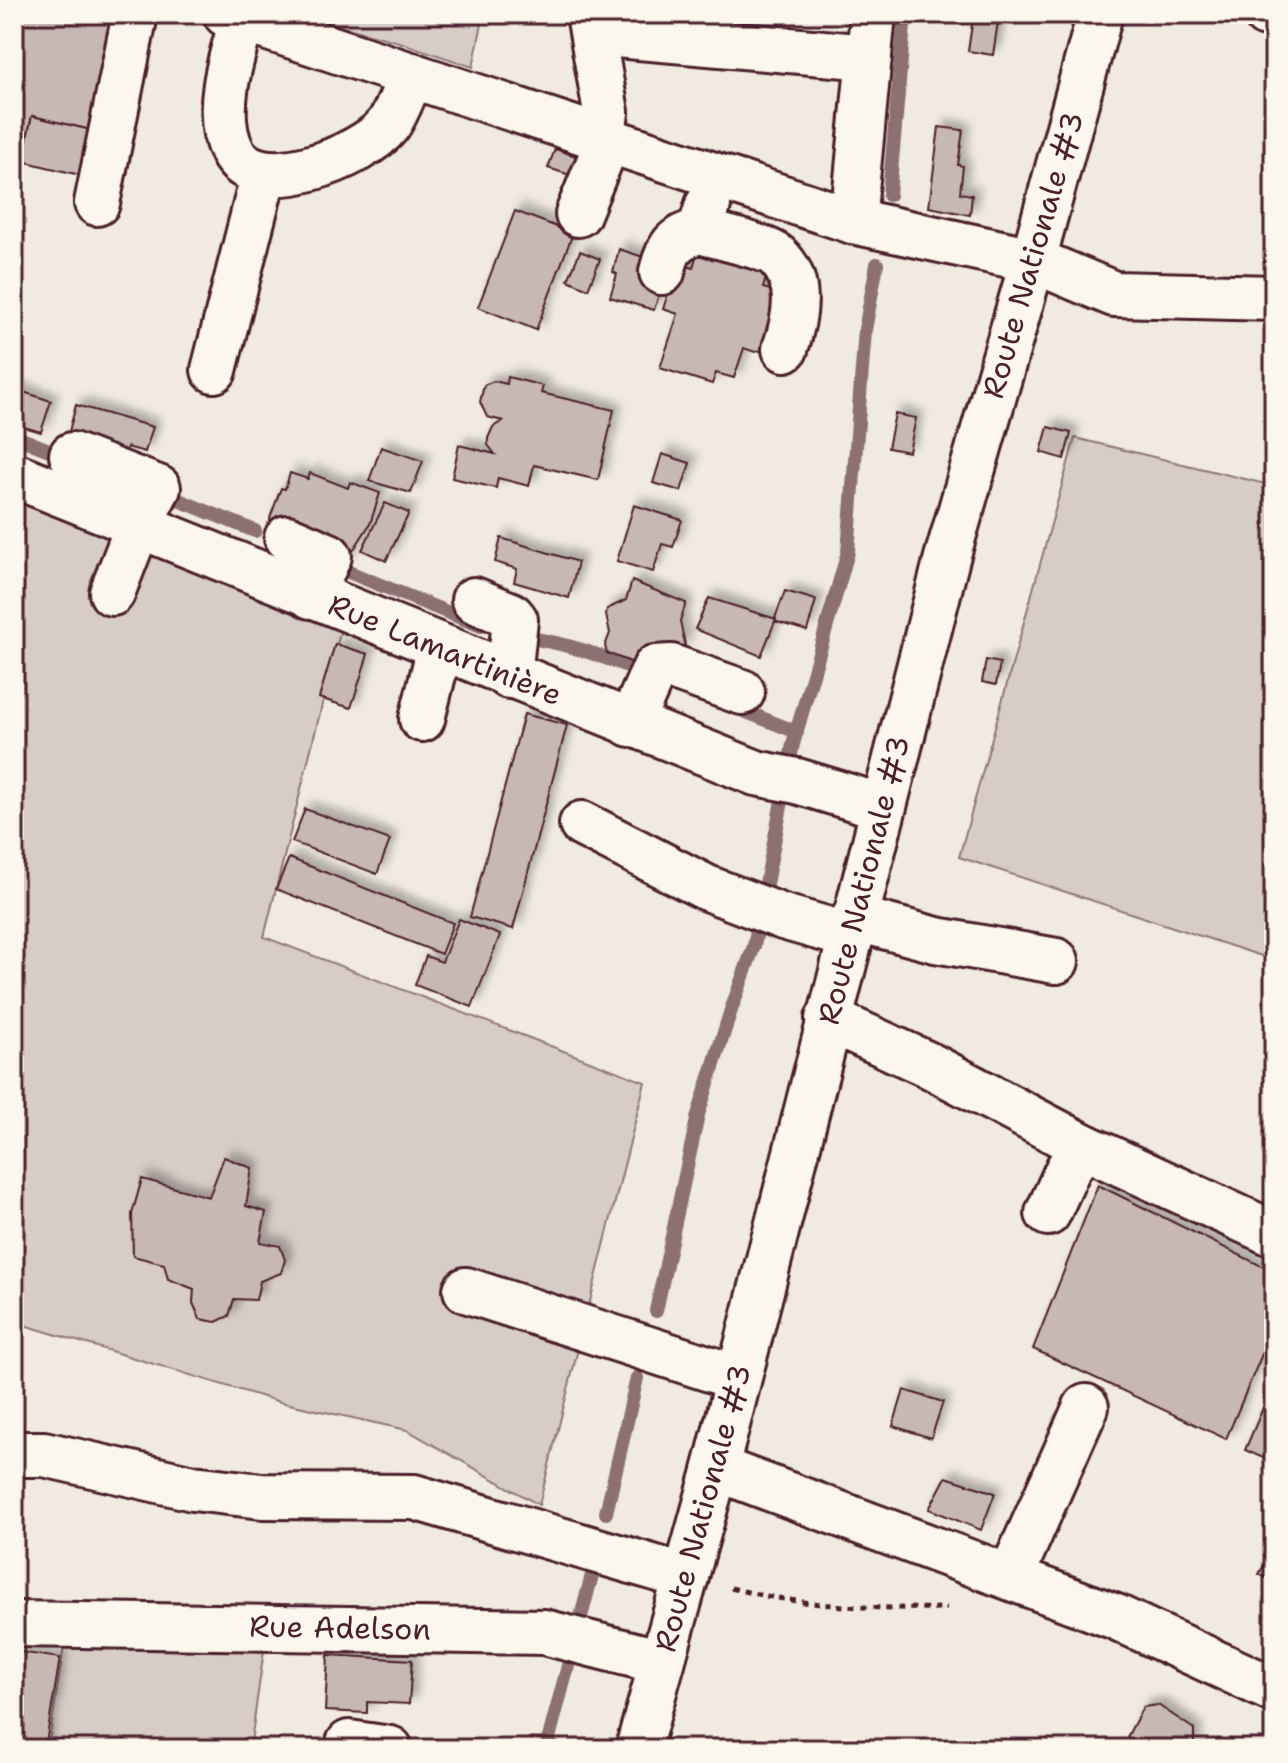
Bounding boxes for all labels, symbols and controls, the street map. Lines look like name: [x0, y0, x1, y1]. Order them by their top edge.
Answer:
street label: Route Nationale #3: [972, 107, 1093, 403]
street label: Rue Lamartinière: [322, 584, 568, 715]
street label: Route Nationale #3: [808, 731, 919, 1029]
street label: Route Nationale #3: [644, 1359, 761, 1656]
street label: Rue Adelson: [249, 1605, 431, 1650]

